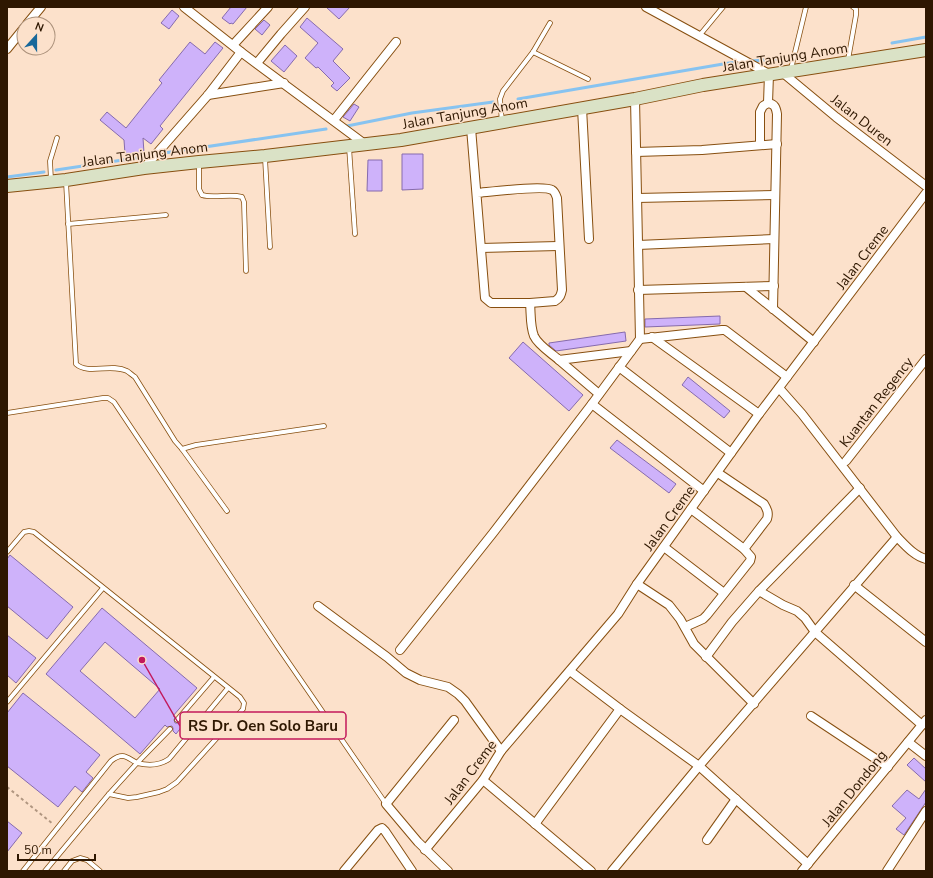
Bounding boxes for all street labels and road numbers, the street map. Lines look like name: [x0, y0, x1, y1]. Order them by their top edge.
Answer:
street label: Jalan Tanjung Anom: [720, 38, 849, 77]
street label: Jalan Duren: [826, 90, 897, 151]
street label: Jalan Tanjung Anom: [400, 93, 529, 134]
street label: Jalan Tanjung Anom: [80, 137, 209, 172]
street label: Jalan Creme: [831, 221, 893, 294]
street label: Kuantan Regency: [835, 353, 918, 451]
street label: Jalan Creme: [639, 482, 700, 556]
street label: Jalan Creme: [439, 736, 501, 809]
street label: Jalan Dondong: [817, 746, 891, 831]

